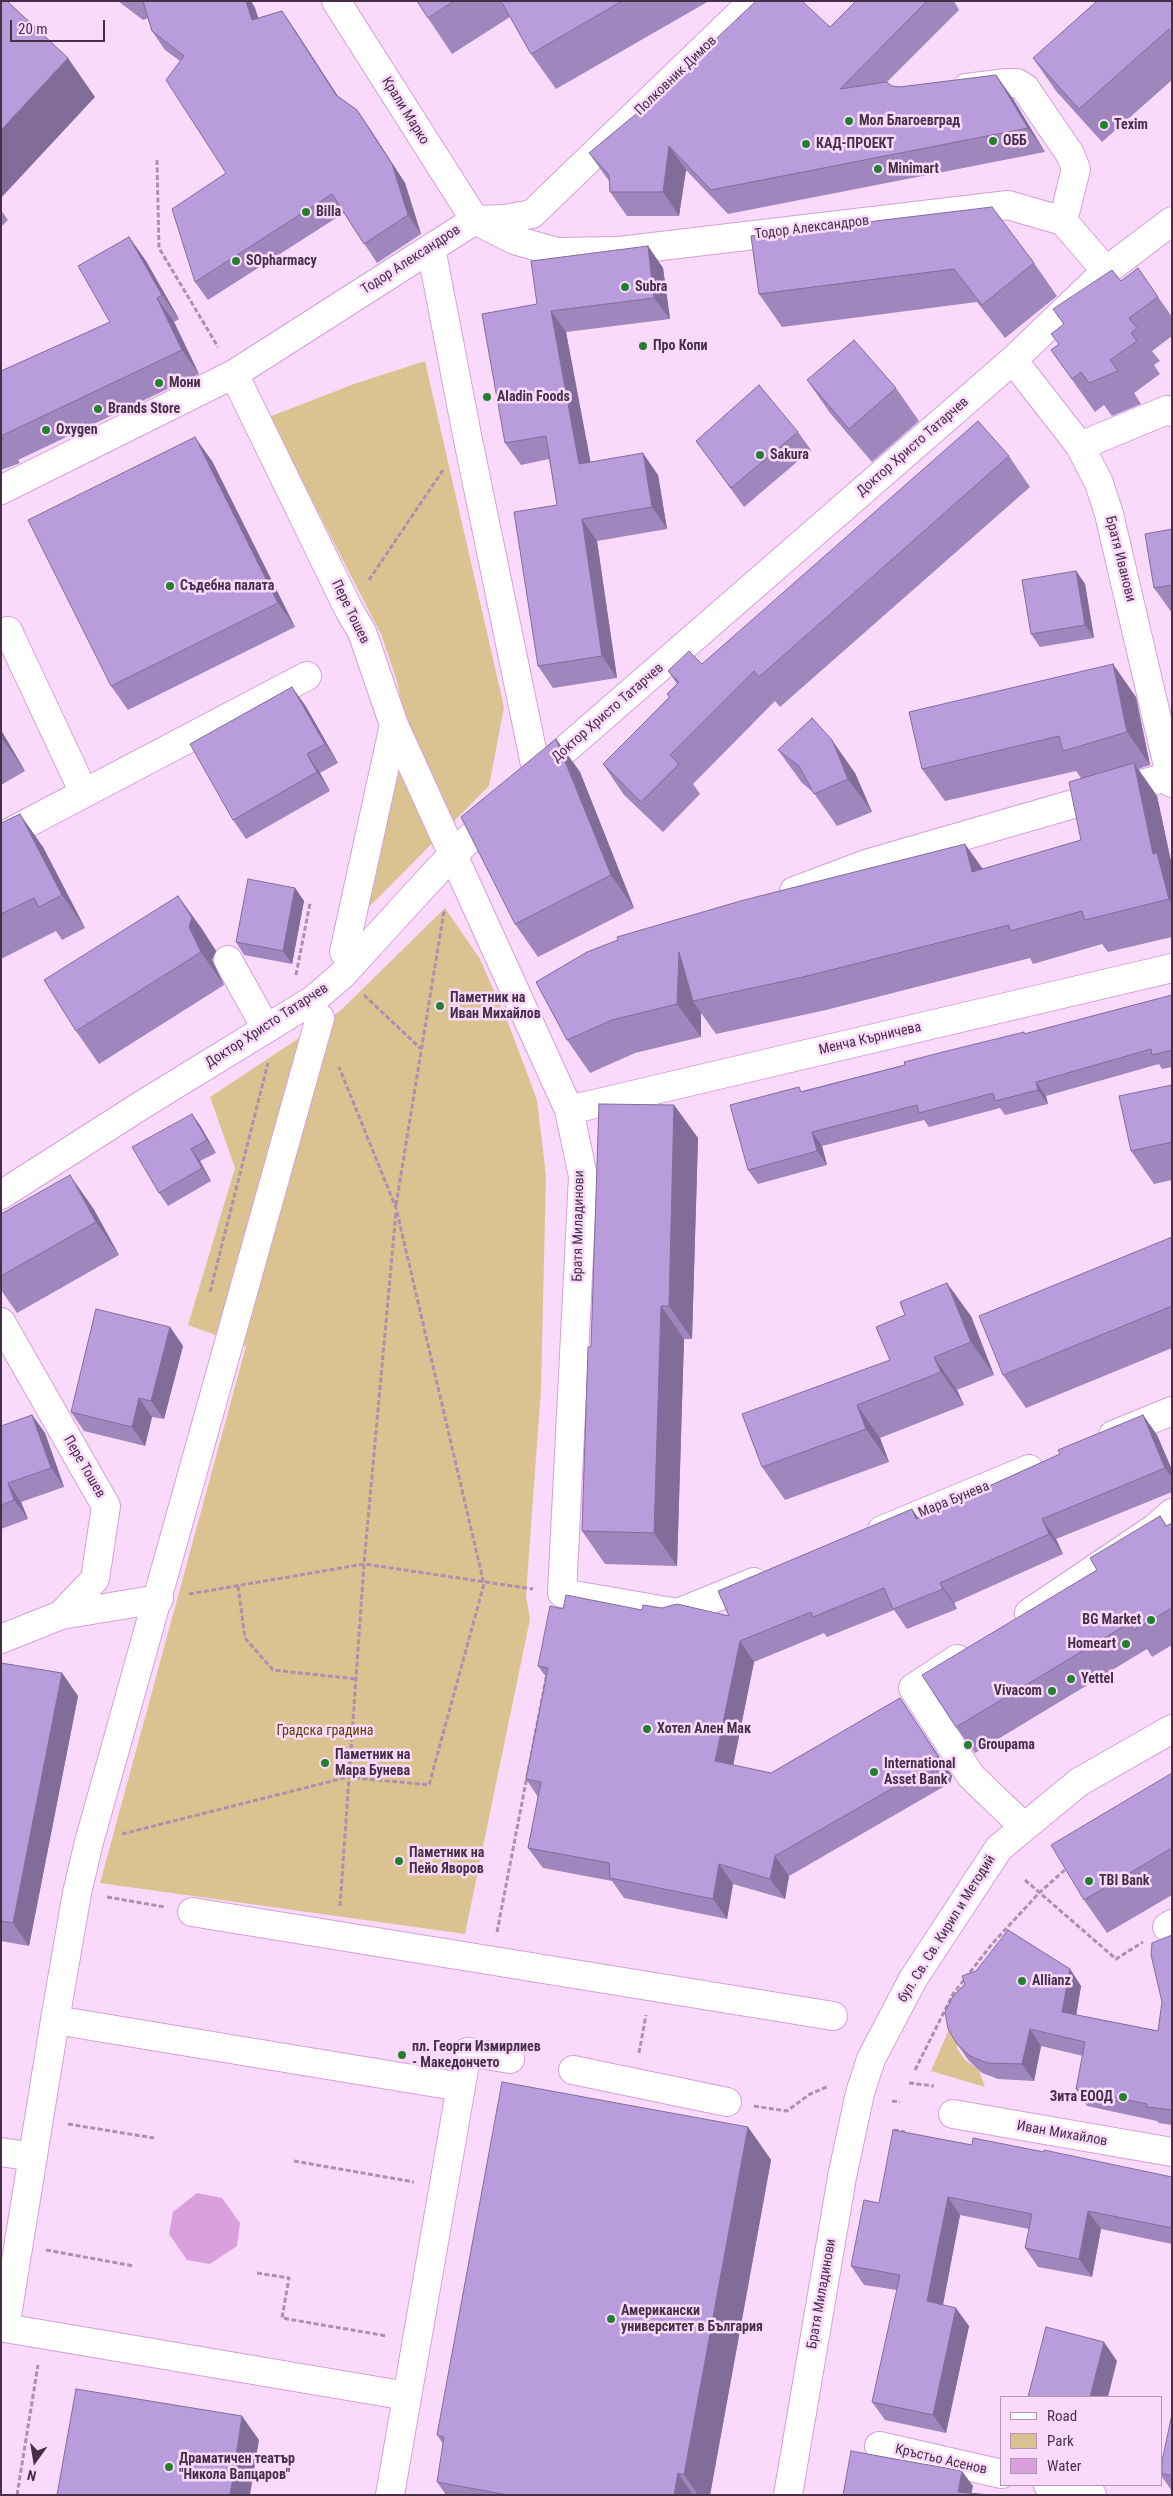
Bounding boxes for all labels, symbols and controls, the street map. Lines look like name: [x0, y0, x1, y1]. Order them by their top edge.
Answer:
scale bar: [12, 10, 108, 42]
text: 20 m: [18, 20, 48, 38]
street label: Полковник Димов: [632, 33, 720, 119]
street label: Крали Марко: [378, 74, 432, 148]
place label: Мол Благоевград: [859, 113, 960, 129]
marker: Мол Благоевград: [843, 115, 855, 127]
place label: Texim: [1114, 117, 1148, 133]
marker: Texim: [1098, 119, 1110, 131]
place label: ОББ: [1003, 133, 1027, 149]
marker: ОББ: [987, 135, 999, 147]
place label: КАД-ПРОЕКТ: [816, 136, 894, 152]
marker: КАД-ПРОЕКТ: [800, 138, 812, 150]
place label: Minimart: [888, 161, 939, 177]
marker: Minimart: [872, 163, 884, 175]
place label: Billa: [316, 204, 341, 220]
marker: Billa: [300, 206, 312, 218]
street label: Тодор Александров: [754, 213, 870, 243]
street label: Тодор Александров: [358, 222, 464, 298]
place label: SOpharmacy: [246, 253, 317, 269]
marker: SOpharmacy: [230, 255, 242, 267]
place label: Subra: [635, 279, 667, 295]
marker: Subra: [619, 281, 631, 293]
place label: Про Копи: [653, 338, 707, 354]
marker: Про Копи: [637, 340, 649, 352]
place label: Мони: [169, 375, 201, 391]
marker: Мони: [153, 377, 165, 389]
place label: Aladin Foods: [497, 389, 570, 405]
marker: Aladin Foods: [481, 391, 493, 403]
street label: Доктор Христо Татарчев: [854, 394, 972, 500]
place label: Brands Store: [108, 401, 180, 417]
marker: Brands Store: [92, 403, 104, 415]
place label: Oxygen: [56, 422, 98, 438]
marker: Oxygen: [40, 424, 52, 436]
place label: Sakura: [770, 447, 809, 463]
marker: Sakura: [754, 449, 766, 461]
street label: Братя Иванови: [1101, 514, 1139, 604]
street label: Пере Тошев: [327, 577, 373, 647]
place label: Съдебна палата: [180, 578, 274, 594]
marker: Съдебна палата: [164, 580, 176, 592]
street label: Доктор Христо Татарчев: [549, 660, 667, 766]
street label: Доктор Христо Татарчев: [203, 980, 331, 1072]
place label: Паметник на Иван Михайлов: [450, 990, 541, 1022]
marker: Паметник на Иван Михайлов: [434, 1000, 446, 1012]
street label: Менча Кърничева: [817, 1019, 923, 1059]
street label: Братя Миладинови: [570, 1170, 588, 1282]
street label: Пере Тошев: [59, 1433, 109, 1501]
street label: Мара Бунева: [916, 1478, 992, 1522]
place label: BG Market: [1082, 1612, 1141, 1628]
marker: BG Market: [1145, 1614, 1157, 1626]
place label: Homeart: [1067, 1636, 1116, 1652]
marker: Homeart: [1120, 1638, 1132, 1650]
place label: Yettel: [1081, 1671, 1114, 1687]
marker: Yettel: [1065, 1673, 1077, 1685]
place label: Vivacom: [994, 1683, 1042, 1699]
marker: Vivacom: [1046, 1685, 1058, 1697]
place label: Хотел Ален Мак: [657, 1721, 751, 1737]
park label: Градска градина: [277, 1723, 373, 1739]
marker: Хотел Ален Мак: [641, 1723, 653, 1735]
place label: Groupama: [978, 1737, 1035, 1753]
marker: Groupama: [962, 1739, 974, 1751]
place label: Паметник на Мара Бунева: [335, 1747, 410, 1780]
place label: International Asset Bank: [884, 1756, 956, 1788]
marker: Паметник на Мара Бунева: [319, 1757, 331, 1769]
marker: International Asset Bank: [868, 1766, 880, 1778]
place label: Паметник на Пейо Яворов: [409, 1845, 484, 1878]
street label: бул. Св. Св. Кирил и Методий: [895, 1852, 999, 2006]
marker: Паметник на Пейо Яворов: [393, 1855, 405, 1867]
place label: TBI Bank: [1099, 1873, 1149, 1889]
marker: TBI Bank: [1083, 1875, 1095, 1887]
place label: Allianz: [1032, 1973, 1071, 1989]
marker: Allianz: [1016, 1975, 1028, 1987]
place label: пл. Георги Измирлиев - Македончето: [412, 2039, 541, 2072]
marker: пл. Георги Измирлиев - Македончето: [396, 2049, 408, 2061]
place label: Зита ЕООД: [1050, 2089, 1113, 2105]
marker: Зита ЕООД: [1117, 2091, 1129, 2103]
street label: Иван Михайлов: [1015, 2118, 1109, 2150]
street label: Братя Миладинови: [804, 2238, 840, 2350]
place label: Американски университет в България: [621, 2303, 763, 2336]
marker: Американски университет в България: [605, 2313, 617, 2325]
legend: [1000, 2396, 1163, 2486]
text: Road: [1047, 2407, 1077, 2425]
text: Park: [1047, 2432, 1074, 2450]
north arrow: [10, 2436, 60, 2486]
street label: Кръстьо Асенов: [893, 2441, 989, 2479]
place label: Драматичен театър "Никола Вапцаров": [179, 2451, 295, 2484]
text: Water: [1047, 2457, 1081, 2475]
marker: Драматичен театър "Никола Вапцаров": [163, 2461, 175, 2473]
text: N: [26, 2467, 38, 2484]

